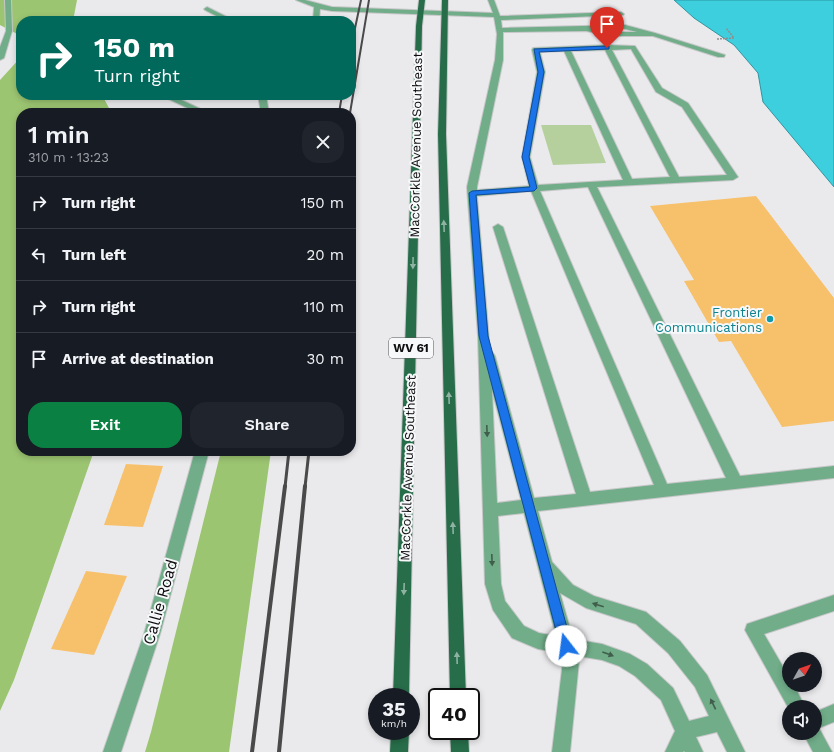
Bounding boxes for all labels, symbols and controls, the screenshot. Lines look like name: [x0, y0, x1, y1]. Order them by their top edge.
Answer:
pin: [590, 7.0, 624, 48]
icon: arrive: [596, 13, 618, 35]
text: 150 m: [94, 31, 175, 64]
icon: right: [28, 32, 80, 84]
street label: MacCorkle Avenue Southeast: [407, 52, 425, 238]
text: Turn right: [94, 65, 180, 86]
text: 1 min: [28, 121, 90, 149]
button: close: [302, 121, 344, 163]
text: 310 m · 13:23: [28, 150, 109, 165]
icon: right: [28, 192, 50, 214]
text: Turn right: [62, 194, 135, 212]
text: 150 m: [301, 194, 344, 212]
one-way arrow: [441, 220, 448, 232]
icon: left: [28, 244, 50, 266]
text: Turn left: [62, 246, 126, 264]
text: 20 m: [307, 246, 344, 264]
one-way arrow: [410, 257, 417, 269]
icon: right: [28, 296, 50, 318]
text: Turn right: [62, 298, 135, 316]
text: 110 m: [304, 298, 344, 316]
place label: Frontier Communications: [655, 305, 762, 335]
marker: Frontier Communications: [765, 314, 775, 324]
road number: WV 61: [389, 338, 433, 358]
icon: arrive: [28, 348, 50, 370]
text: Arrive at destination: [62, 350, 214, 368]
text: 30 m: [307, 350, 344, 368]
street label: MacCorkle Avenue Southeast: [397, 374, 419, 561]
one-way arrow: [446, 392, 453, 404]
button: Exit: [28, 402, 182, 448]
button: Share: [190, 402, 344, 448]
one-way arrow: [484, 425, 490, 438]
one-way arrow: [450, 521, 456, 534]
one-way arrow: [489, 554, 495, 567]
street label: Callie Road: [139, 557, 181, 647]
one-way arrow: [401, 583, 408, 595]
one-way arrow: [592, 602, 604, 608]
position arrow: [545, 625, 587, 667]
one-way arrow: [454, 651, 460, 664]
one-way arrow: [603, 651, 615, 657]
north arrow: [782, 652, 822, 692]
map controls: [782, 652, 822, 740]
speed limit sign: 40: [428, 688, 480, 740]
text: 35: [382, 697, 406, 721]
one-way arrow: [710, 699, 716, 710]
button: sound: [782, 700, 822, 740]
text: km/h: [381, 718, 407, 729]

